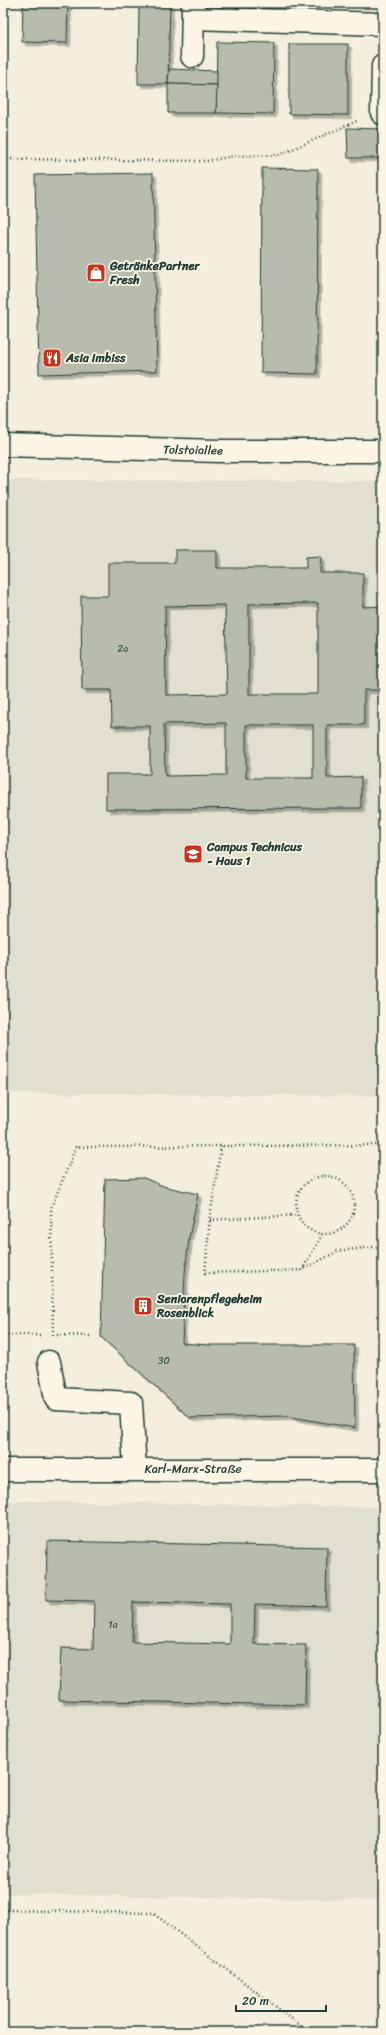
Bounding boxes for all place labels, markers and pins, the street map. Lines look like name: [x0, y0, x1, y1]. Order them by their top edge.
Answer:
place label: GetränkePartner Fresh: [109, 255, 201, 291]
shop icon: GetränkePartner Fresh: [85, 262, 107, 284]
restaurant icon: Asia Imbiss: [41, 347, 63, 369]
place label: Asia Imbiss: [65, 347, 126, 369]
place label: Campus Technicus - Haus 1: [206, 836, 302, 872]
school or university icon: Campus Technicus - Haus 1: [182, 843, 204, 865]
place label: Seniorenpflegeheim Rosenblick: [156, 1288, 262, 1324]
building icon: Seniorenpflegeheim Rosenblick: [132, 1295, 154, 1317]

